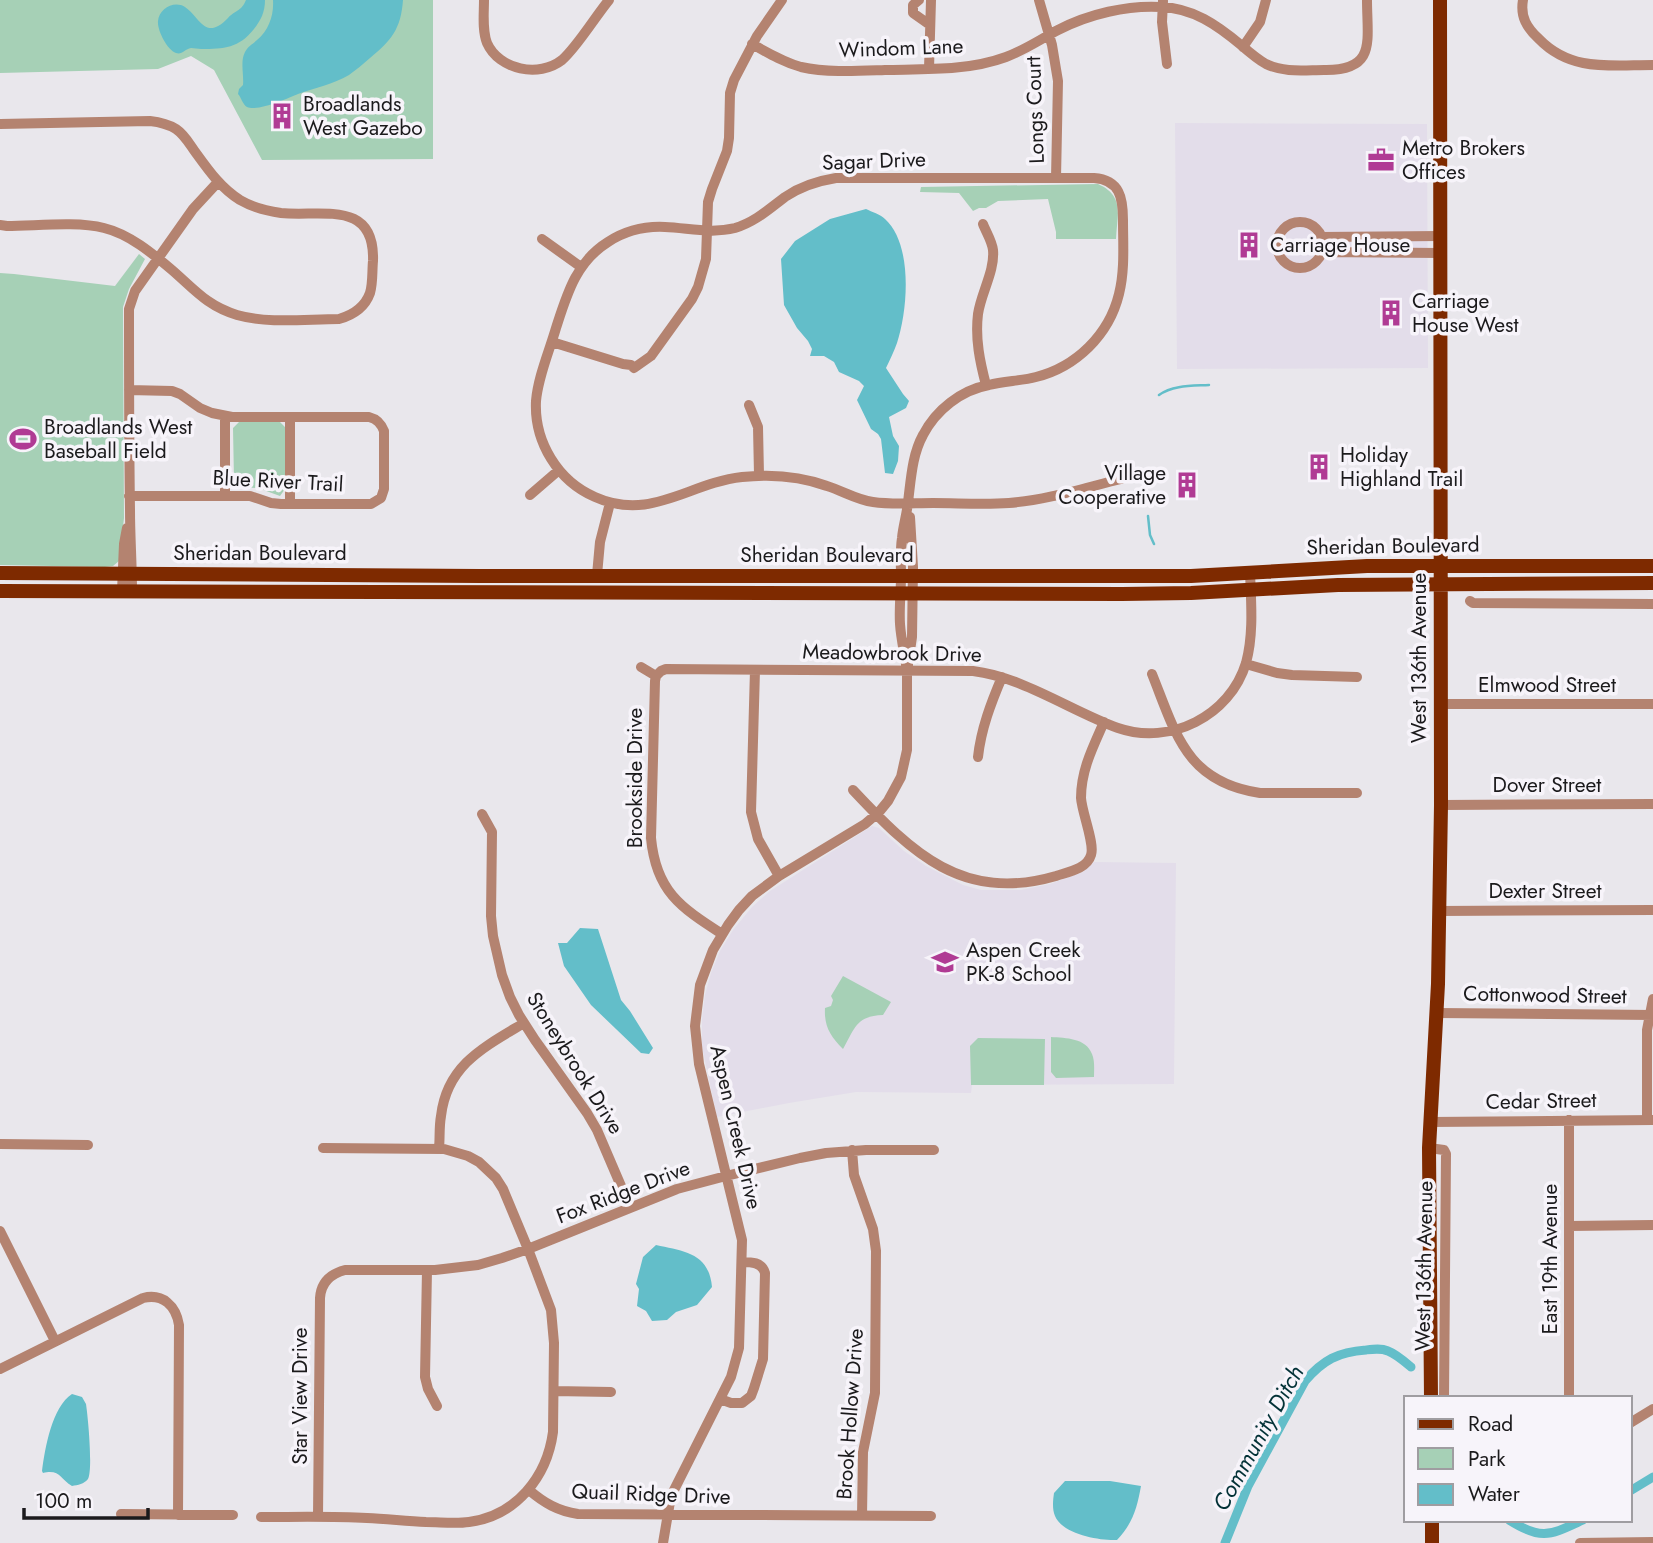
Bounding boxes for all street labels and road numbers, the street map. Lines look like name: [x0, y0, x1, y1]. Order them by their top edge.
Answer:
street label: Windom Lane: [838, 31, 964, 65]
street label: Longs Court: [1018, 56, 1052, 164]
street label: Sagar Drive: [822, 144, 927, 178]
street label: Blue River Trail: [212, 463, 344, 499]
street label: Sheridan Boulevard: [1306, 529, 1480, 563]
street label: Sheridan Boulevard: [173, 538, 347, 568]
street label: Sheridan Boulevard: [740, 540, 914, 570]
street label: West 136th Avenue: [1404, 573, 1434, 743]
street label: Meadowbrook Drive: [802, 636, 982, 670]
street label: Elmwood Street: [1478, 670, 1616, 700]
street label: Brookside Drive: [620, 708, 650, 848]
street label: Dover Street: [1493, 770, 1601, 800]
street label: Dexter Street: [1488, 876, 1602, 906]
street label: Cottonwood Street: [1463, 979, 1627, 1011]
street label: Stoneybrook Drive: [519, 986, 631, 1140]
street label: Aspen Creek Drive: [703, 1042, 770, 1212]
street label: Cedar Street: [1485, 1085, 1597, 1117]
street label: Fox Ridge Drive: [552, 1153, 694, 1231]
street label: West 136th Avenue: [1408, 1180, 1440, 1352]
street label: East 19th Avenue: [1535, 1183, 1565, 1334]
street label: Star View Drive: [285, 1327, 315, 1465]
street label: Brook Hollow Drive: [829, 1327, 871, 1501]
street label: Quail Ridge Drive: [571, 1476, 731, 1512]

